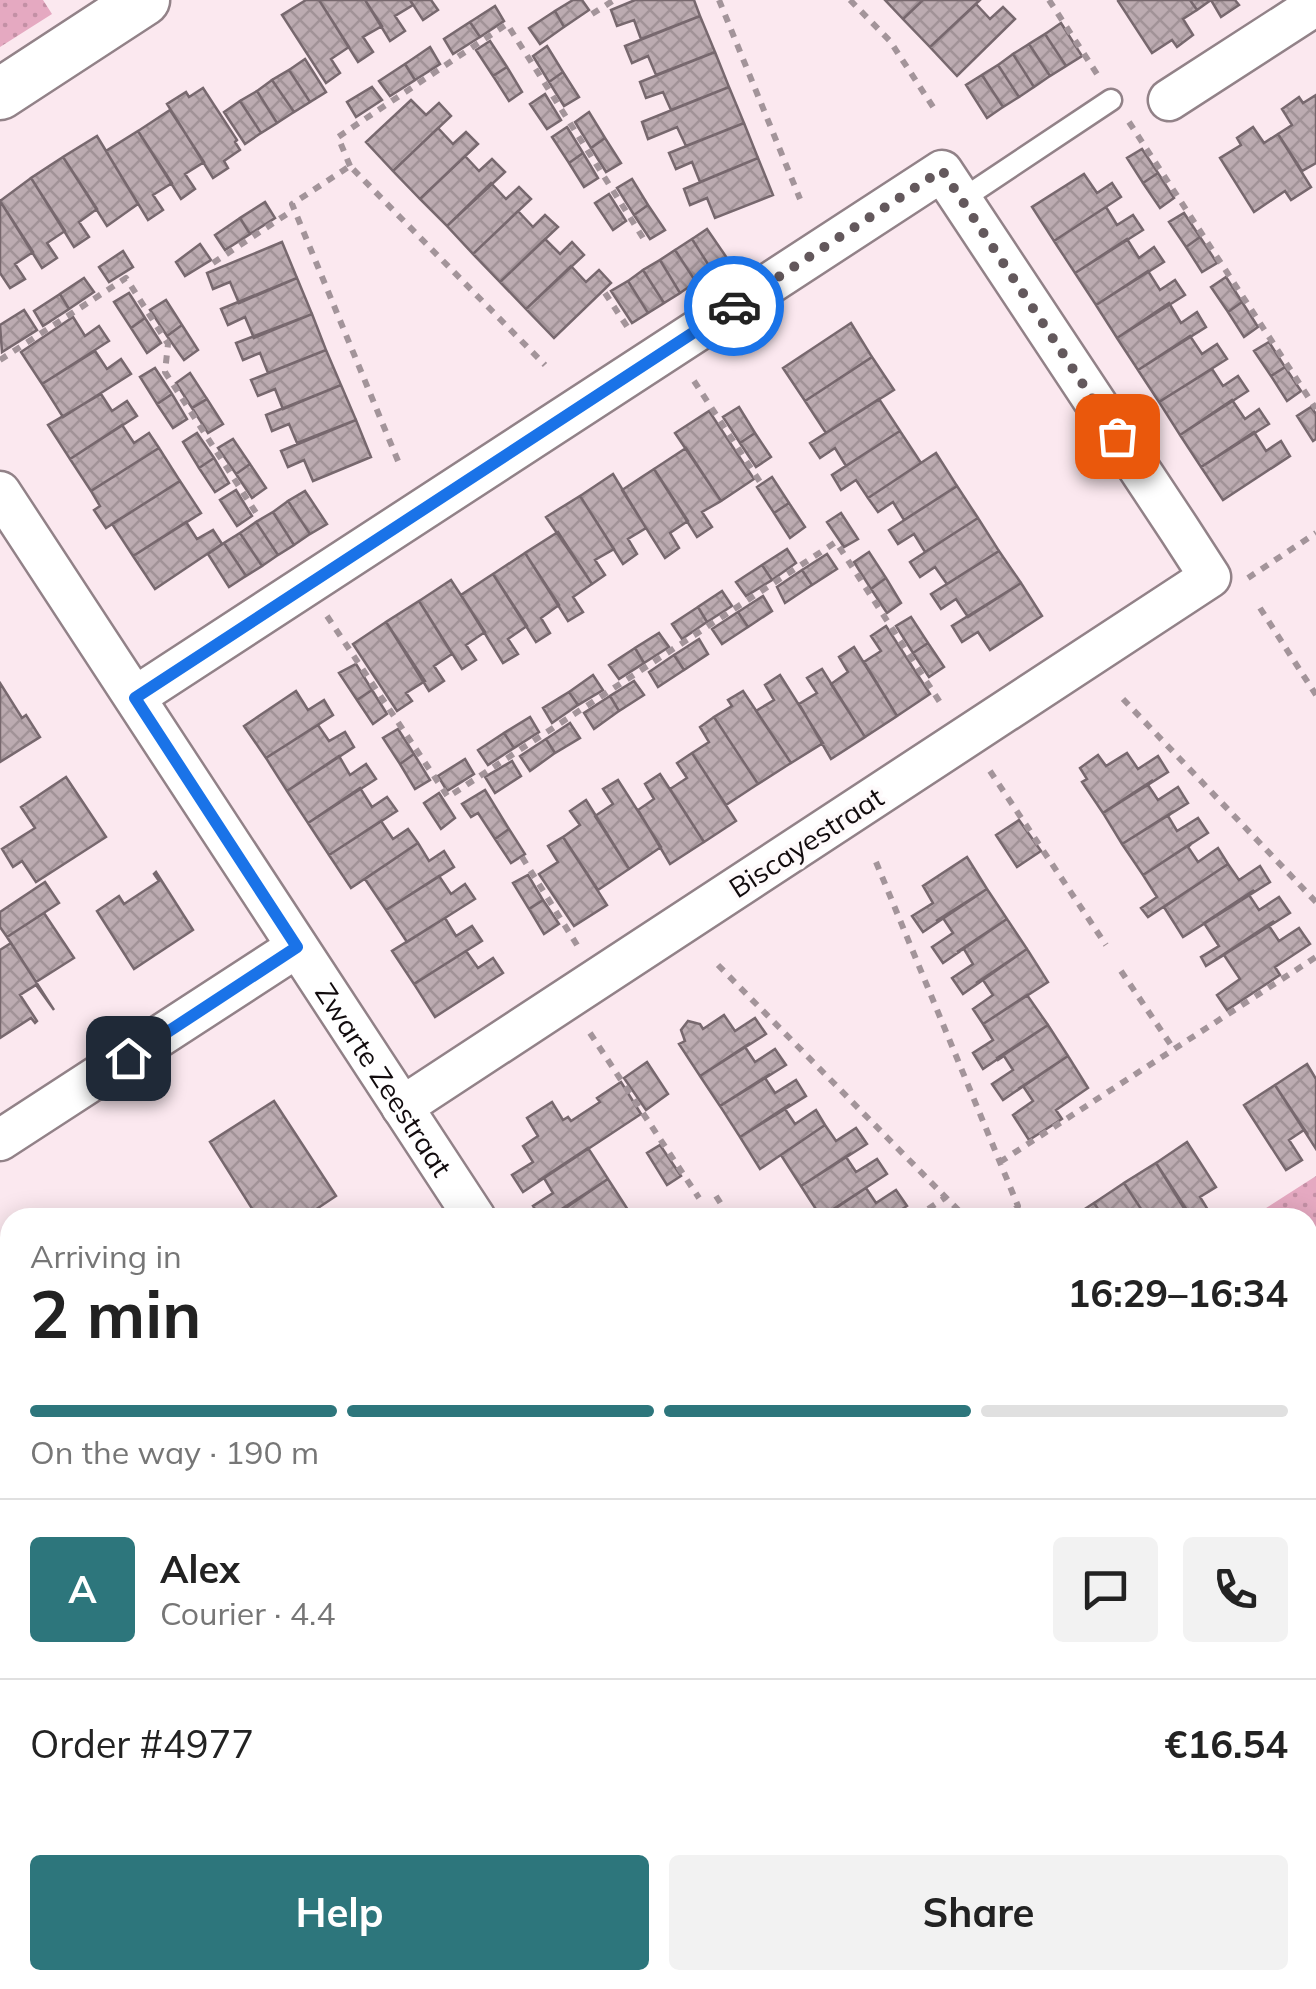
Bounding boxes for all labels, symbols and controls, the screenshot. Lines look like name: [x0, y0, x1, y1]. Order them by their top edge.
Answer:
courier: [684, 256, 784, 356]
icon: car: [707, 279, 762, 334]
pin: [1075, 394, 1160, 479]
icon: bag: [1090, 409, 1145, 464]
street label: Biscayestraat: [722, 779, 890, 905]
street label: Zwarte Zeestraat: [308, 976, 460, 1183]
pin: [86, 1016, 171, 1101]
icon: home: [101, 1031, 156, 1086]
text: Arriving in: [30, 1236, 182, 1276]
text: 16:29–16:34: [1068, 1269, 1288, 1317]
text: 2 min: [30, 1273, 201, 1354]
text: On the way · 190 m: [30, 1432, 319, 1472]
button: chat: [1053, 1537, 1158, 1642]
button: phone: [1183, 1537, 1288, 1642]
text: Alex: [160, 1545, 240, 1593]
text: A: [68, 1565, 97, 1613]
text: Courier · 4.4: [160, 1593, 336, 1633]
text: Order #4977: [30, 1720, 254, 1768]
text: €16.54: [1165, 1720, 1288, 1768]
button: Help: [30, 1855, 649, 1970]
button: Share: [669, 1855, 1288, 1970]

